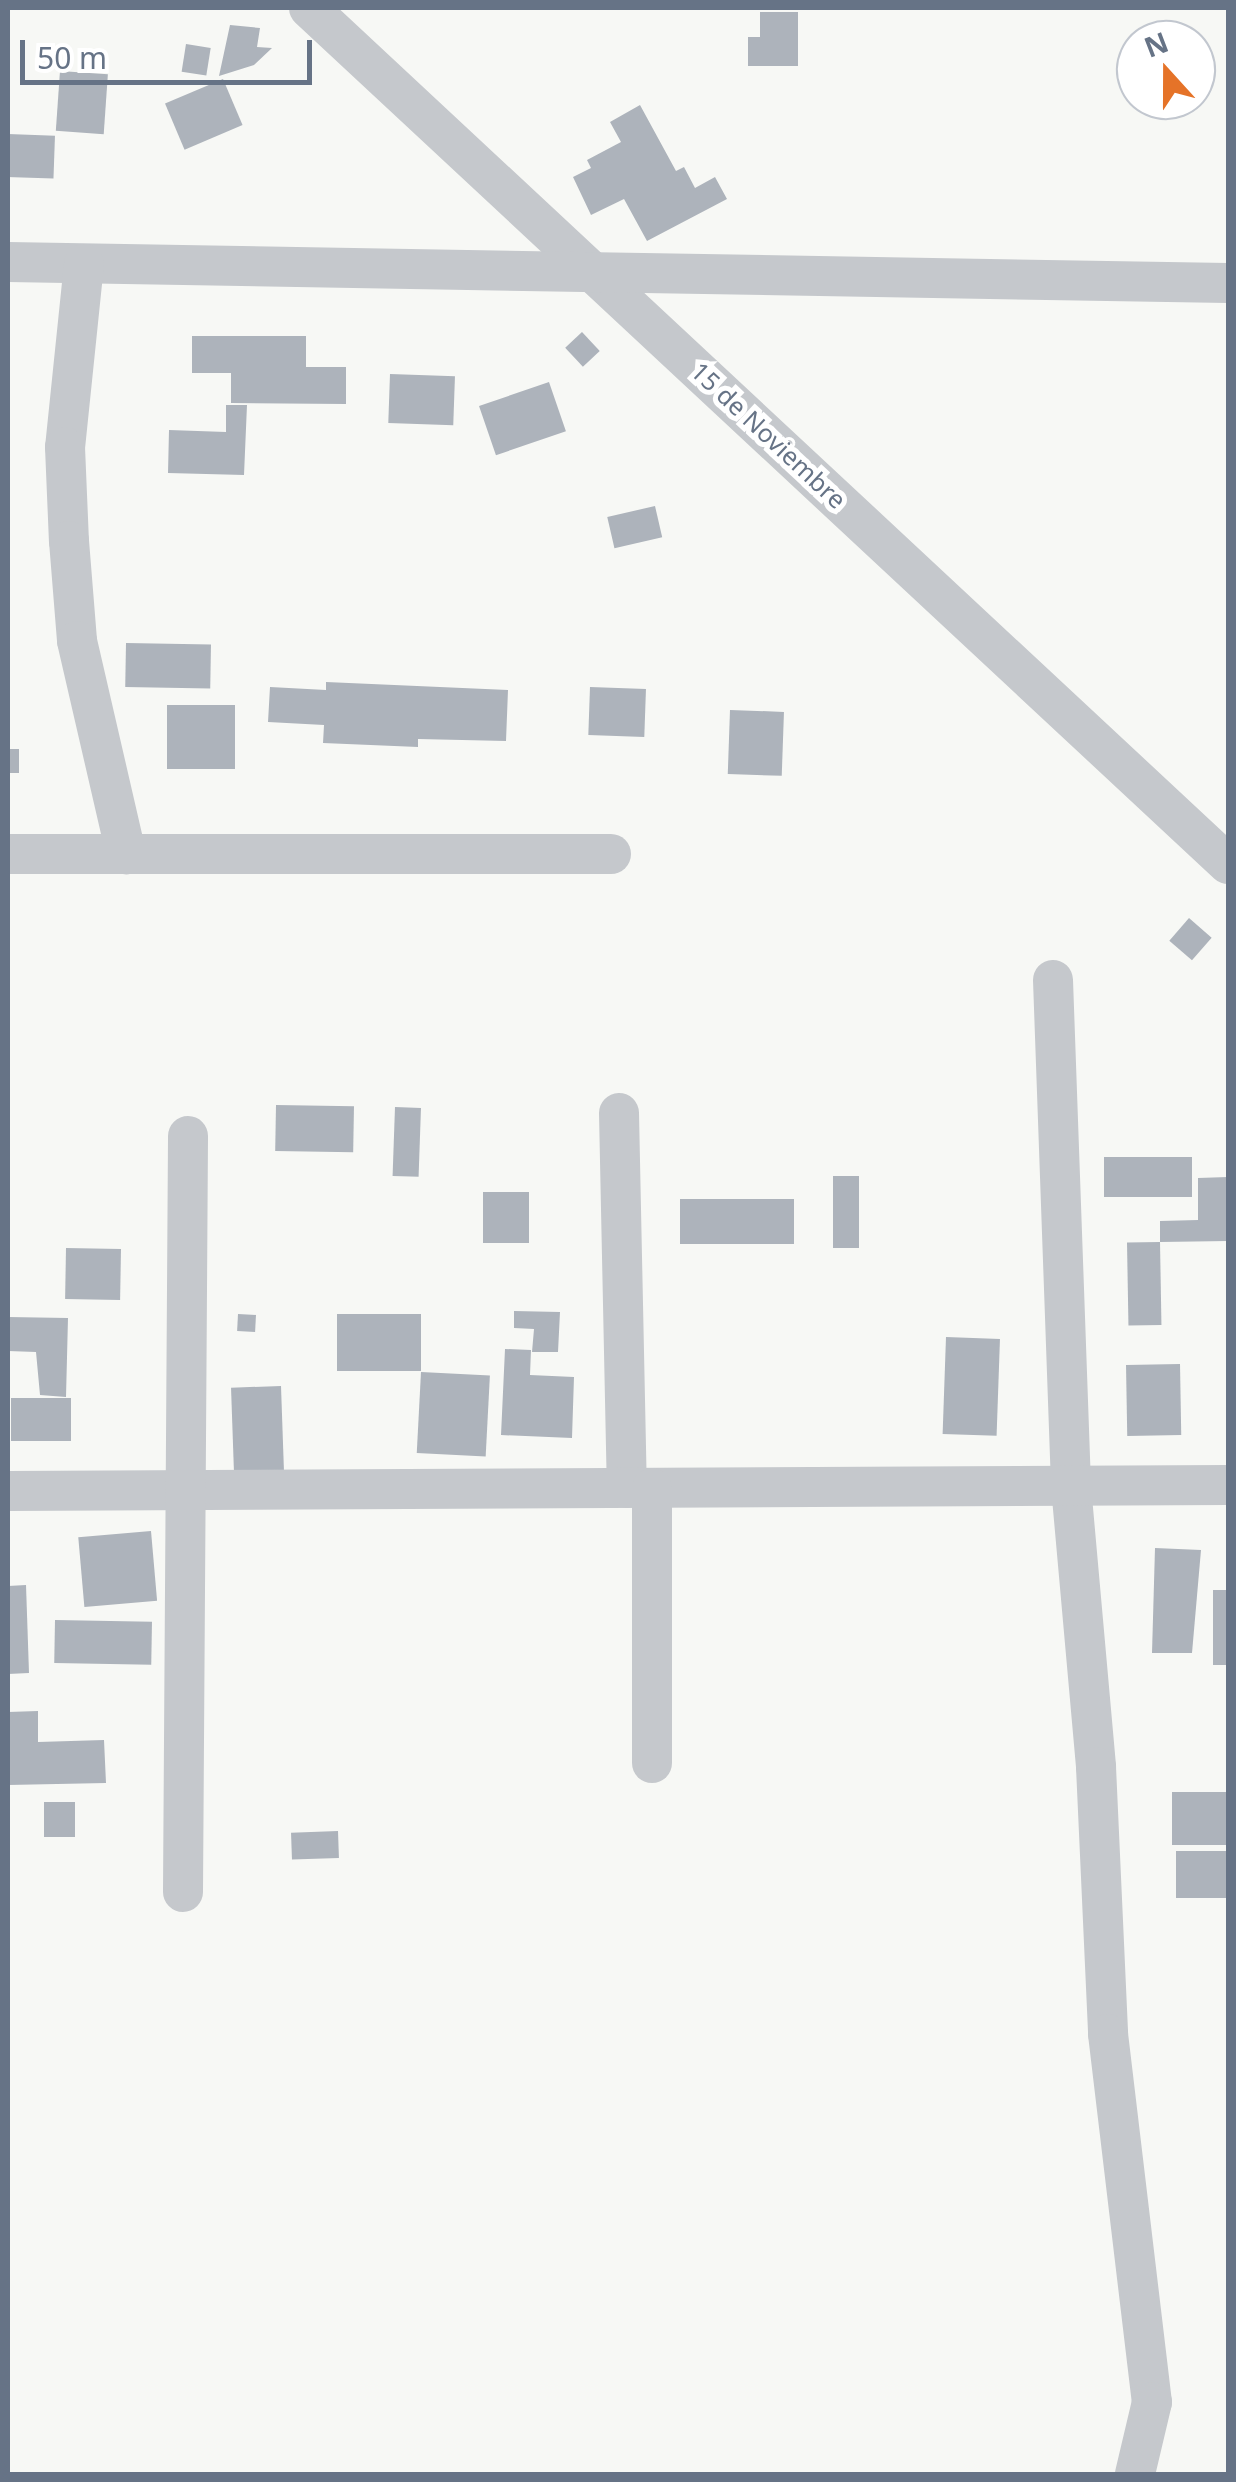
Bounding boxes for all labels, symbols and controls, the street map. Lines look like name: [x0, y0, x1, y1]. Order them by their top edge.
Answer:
scale bar: [25, 20, 318, 82]
north arrow: [1116, 20, 1216, 120]
text: N: [1139, 22, 1173, 66]
text: 50 m: [37, 37, 107, 78]
street label: 15 de Noviembre: [685, 356, 853, 514]

